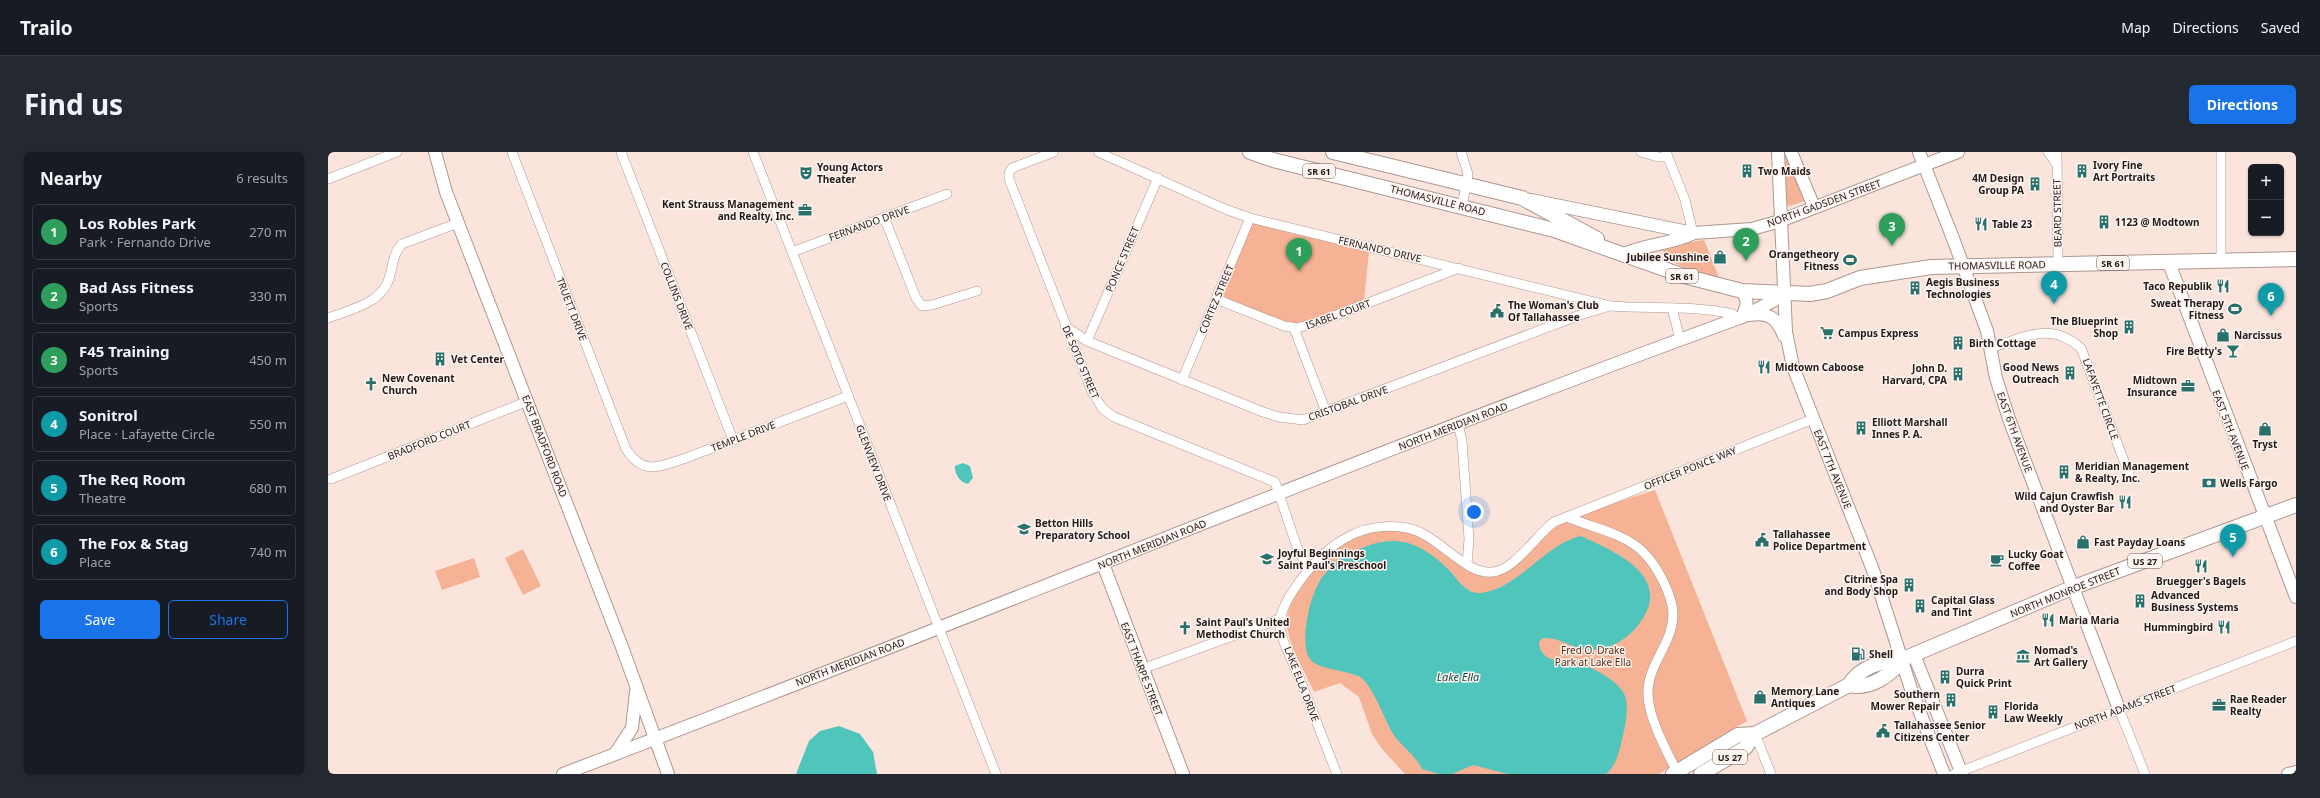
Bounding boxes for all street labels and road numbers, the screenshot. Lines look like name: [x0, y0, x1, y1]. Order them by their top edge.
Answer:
road number: SR 61: [1303, 164, 1335, 178]
street label: NORTH GADSDEN STREET: [1765, 176, 1884, 230]
street label: BEARD STREET: [2049, 178, 2065, 247]
street label: THOMASVILLE ROAD: [1389, 181, 1487, 219]
street label: FERNANDO DRIVE: [827, 202, 911, 244]
street label: PONCE STREET: [1102, 224, 1142, 294]
street label: FERNANDO DRIVE: [1337, 233, 1423, 265]
road number: SR 61: [2097, 256, 2129, 270]
street label: THOMASVILLE ROAD: [1948, 257, 2046, 273]
street label: COLLINS DRIVE: [658, 260, 696, 332]
street label: CORTEZ STREET: [1195, 262, 1237, 336]
road number: SR 61: [1666, 269, 1698, 283]
street label: TRUETT DRIVE: [553, 275, 591, 343]
street label: ISABEL COURT: [1304, 296, 1373, 332]
street label: DE SOTO STREET: [1059, 323, 1103, 401]
street label: LAFAYETTE CIRCLE: [2080, 356, 2122, 442]
street label: CRISTOBAL DRIVE: [1306, 382, 1390, 424]
street label: EAST 5TH AVENUE: [2209, 388, 2253, 472]
street label: EAST 6TH AVENUE: [1994, 390, 2036, 474]
street label: EAST BRADFORD ROAD: [519, 393, 571, 499]
street label: NORTH MERIDIAN ROAD: [1396, 399, 1510, 453]
street label: BRADFORD COURT: [385, 417, 473, 463]
street label: TEMPLE DRIVE: [709, 417, 777, 455]
street label: GLENVIEW DRIVE: [853, 423, 895, 503]
street label: EAST 7TH AVENUE: [1811, 427, 1855, 511]
street label: OFFICER PONCE WAY: [1642, 443, 1739, 493]
street label: NORTH MERIDIAN ROAD: [1095, 516, 1209, 572]
road number: US 27: [2128, 554, 2162, 568]
street label: NORTH MONROE STREET: [2008, 563, 2123, 621]
street label: EAST THARPE STREET: [1118, 620, 1166, 718]
street label: NORTH MERIDIAN ROAD: [793, 635, 907, 689]
street label: LAKE ELLA DRIVE: [1281, 644, 1323, 724]
street label: NORTH ADAMS STREET: [2072, 681, 2178, 733]
road number: US 27: [1713, 750, 1747, 764]

